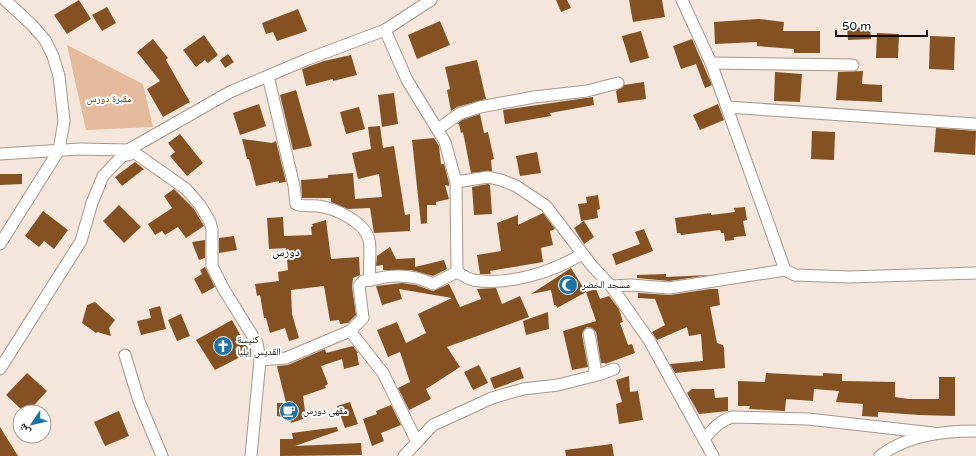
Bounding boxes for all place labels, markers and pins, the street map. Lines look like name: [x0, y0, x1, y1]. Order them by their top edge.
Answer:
mosque icon: مسجد الخضر: [557, 274, 579, 296]
place label: مسجد الخضر: [581, 279, 631, 291]
place label: كنيسة القديس إيليا: [237, 334, 281, 358]
church icon: كنيسة القديس إيليا: [212, 335, 234, 357]
cafe icon: مقهى دورس: [278, 400, 300, 422]
place label: مقهى دورس: [303, 405, 348, 417]

